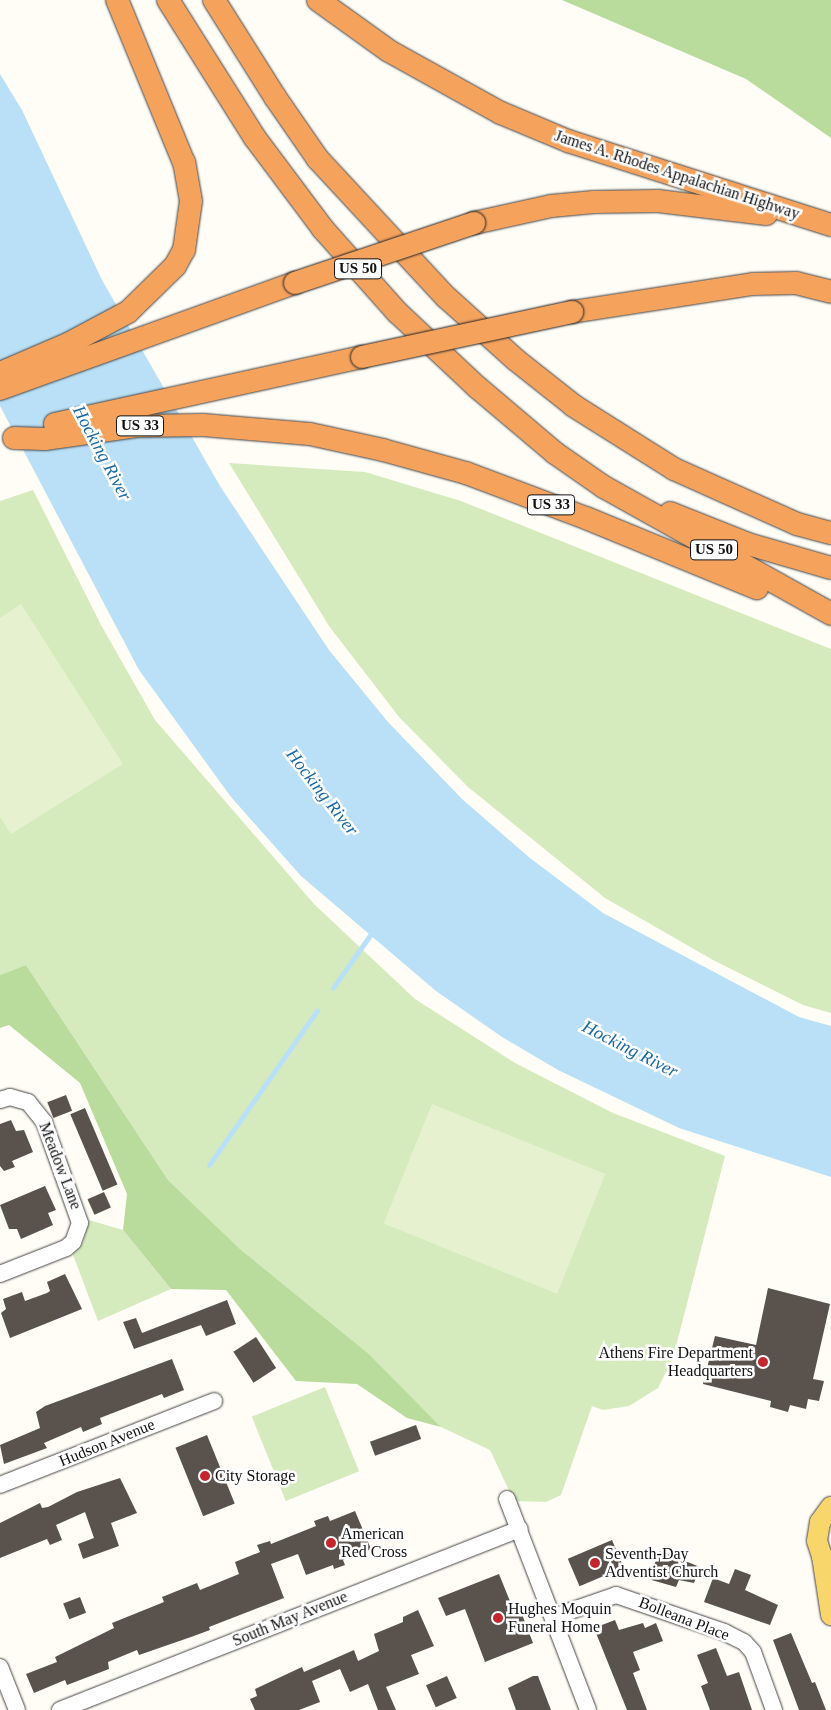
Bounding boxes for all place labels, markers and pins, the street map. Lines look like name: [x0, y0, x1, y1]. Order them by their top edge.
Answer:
place label: Athens Fire Department Headquarters: [598, 1343, 753, 1381]
marker: Athens Fire Department Headquarters: [757, 1356, 769, 1368]
place label: City Storage: [215, 1466, 295, 1486]
marker: City Storage: [199, 1470, 211, 1482]
place label: American Red Cross: [341, 1524, 407, 1562]
marker: American Red Cross: [325, 1537, 337, 1549]
place label: Seventh-Day Adventist Church: [605, 1544, 718, 1582]
marker: Seventh-Day Adventist Church: [589, 1557, 601, 1569]
place label: Hughes Moquin Funeral Home: [508, 1599, 612, 1637]
marker: Hughes Moquin Funeral Home: [492, 1612, 504, 1624]

